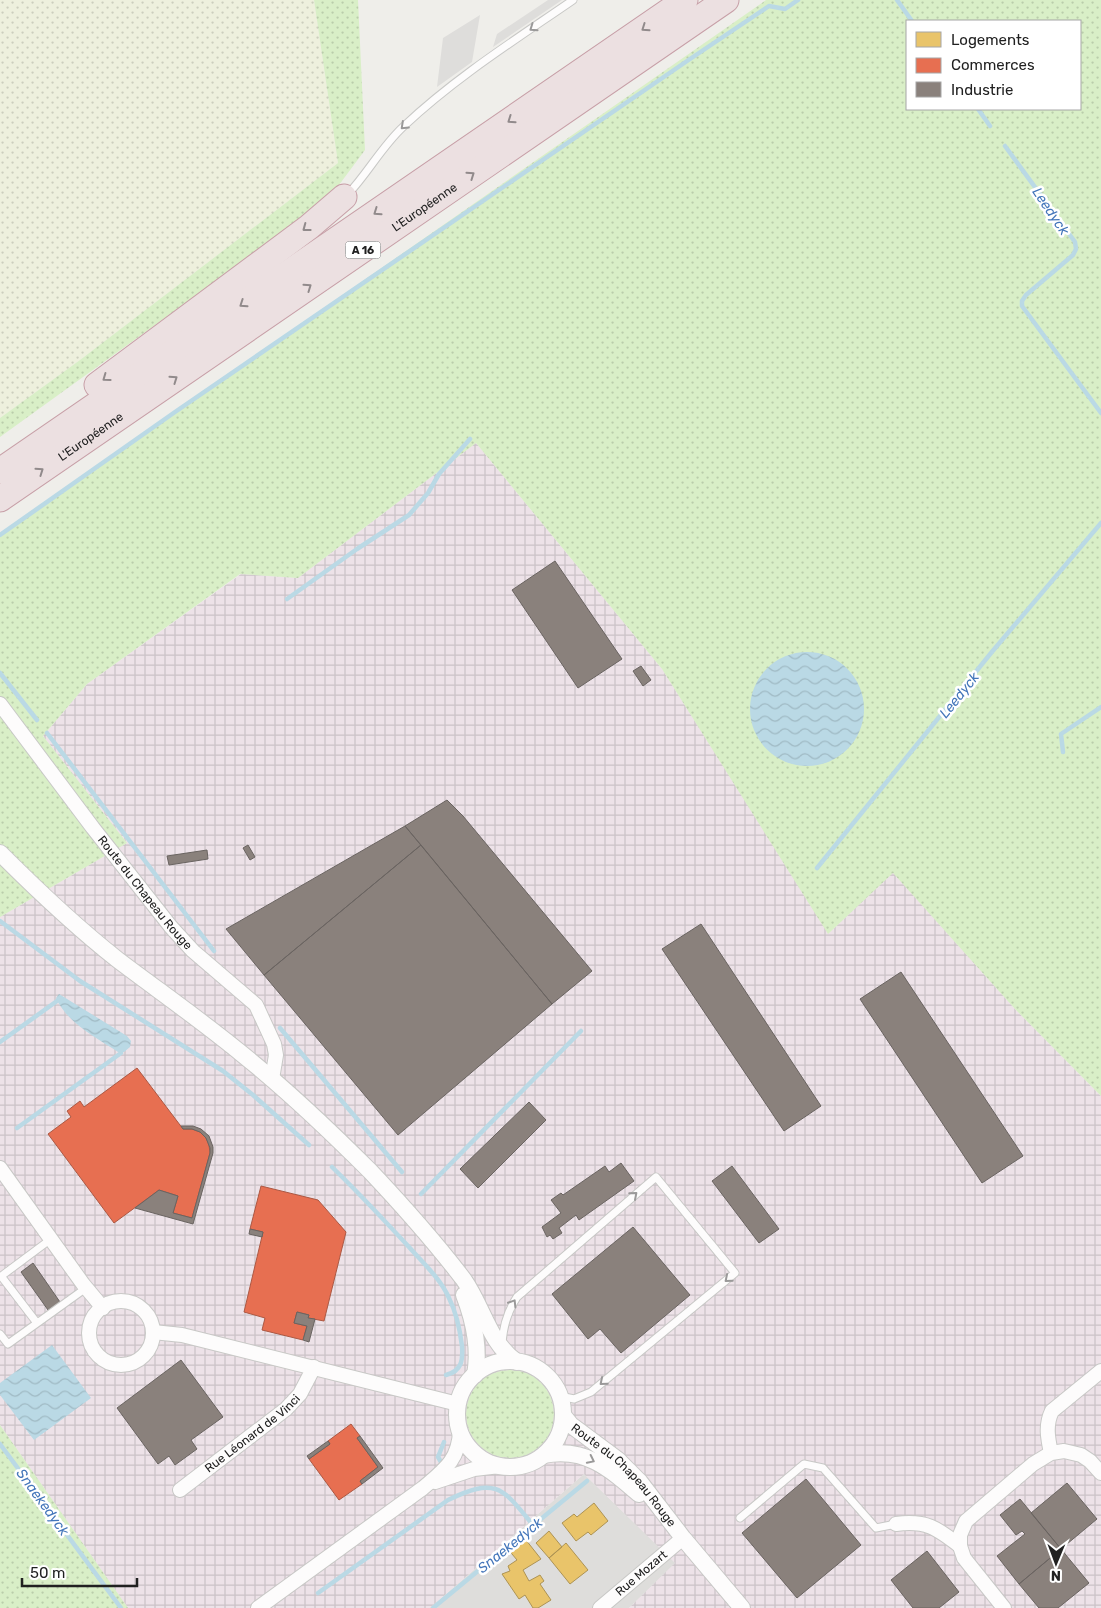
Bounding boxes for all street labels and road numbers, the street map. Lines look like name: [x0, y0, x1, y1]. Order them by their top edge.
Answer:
street label: L'Européenne: [389, 180, 460, 235]
road number: A 16: [346, 242, 380, 258]
street label: L'Européenne: [55, 409, 126, 464]
street label: Route du Chapeau Rouge: [95, 833, 195, 953]
street label: Rue Léonard de Vinci: [202, 1391, 303, 1475]
street label: Route du Chapeau Rouge: [569, 1421, 679, 1530]
street label: Rue Mozart: [613, 1547, 670, 1599]

